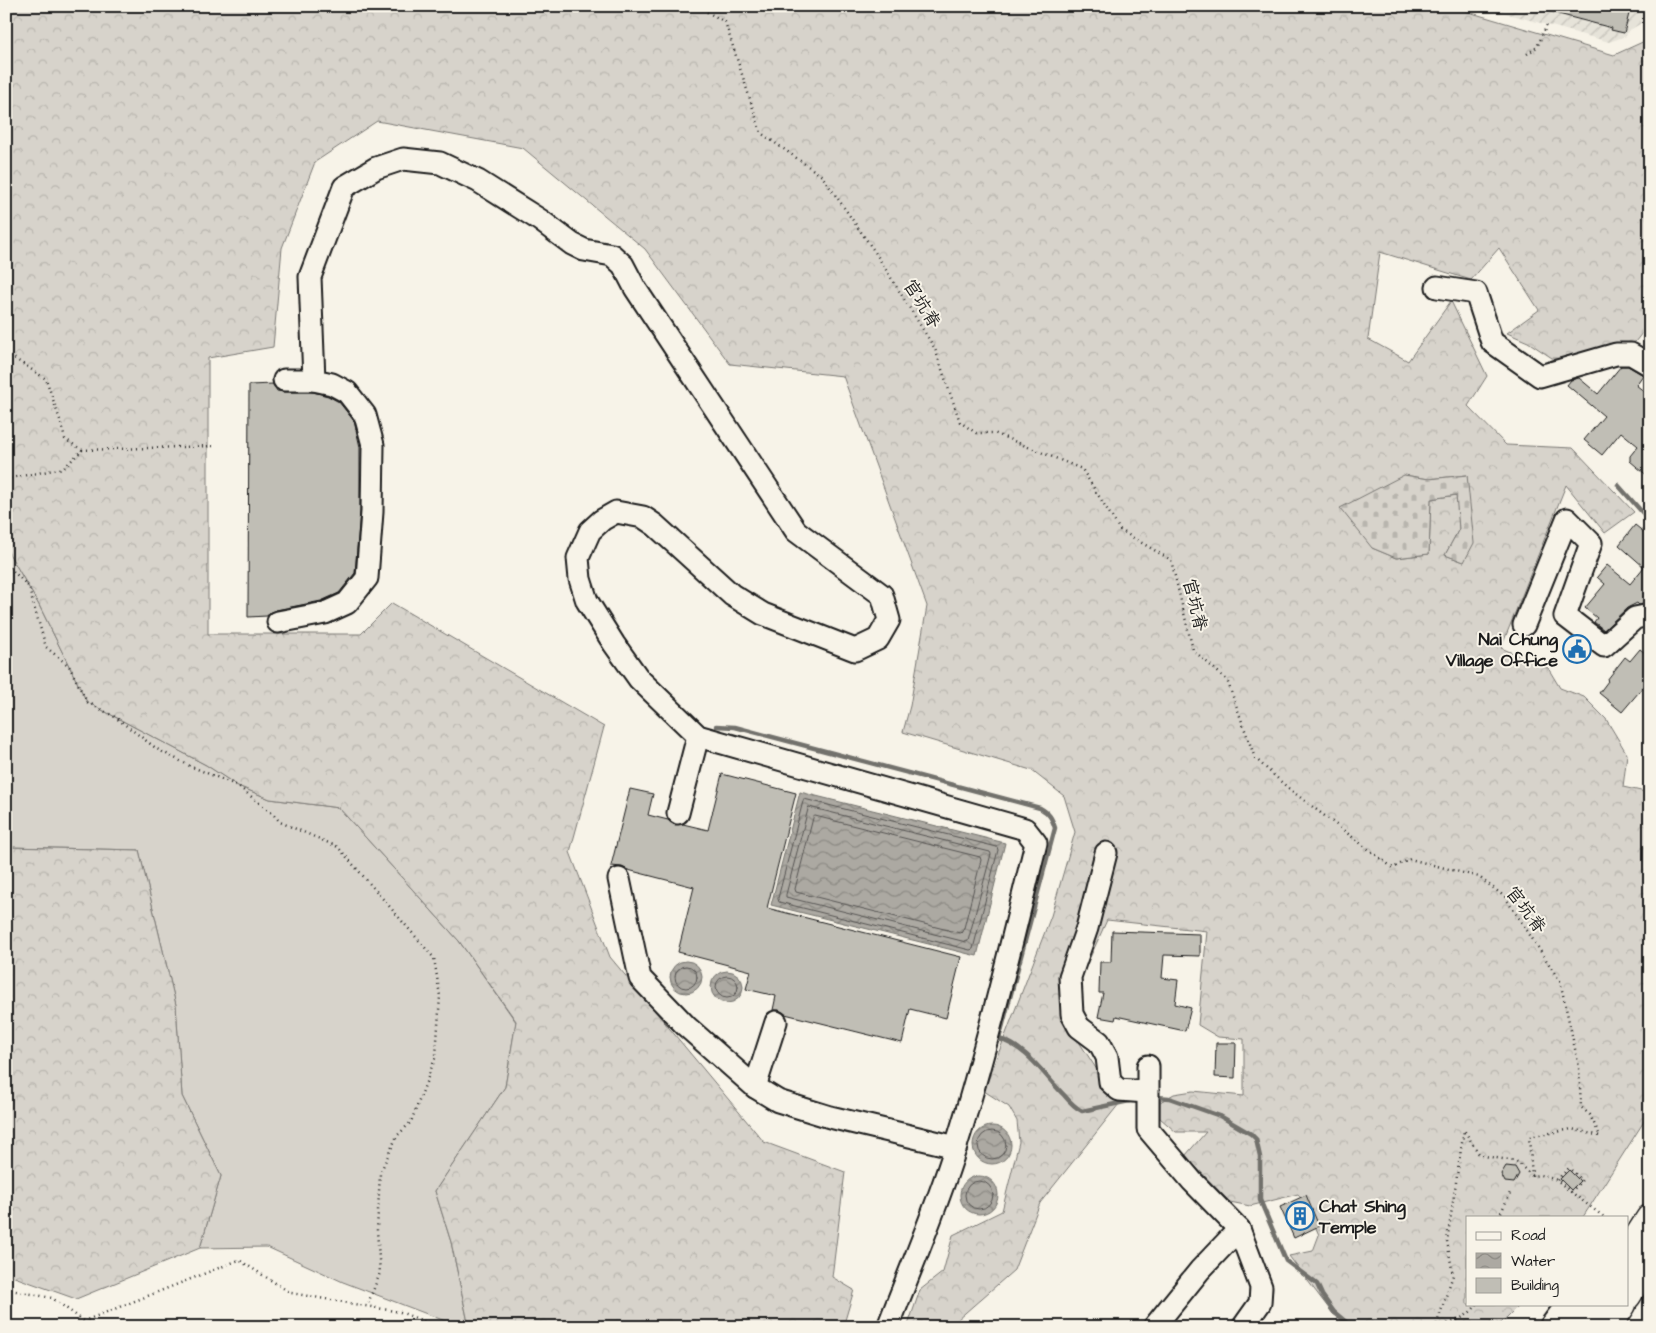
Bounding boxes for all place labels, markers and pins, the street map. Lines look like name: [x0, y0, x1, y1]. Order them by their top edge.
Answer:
place label: Nai Chung Village Office: [1445, 627, 1559, 674]
public building icon: Nai Chung Village Office: [1562, 634, 1592, 664]
place label: Chat Shing Temple: [1318, 1194, 1407, 1240]
building icon: Chat Shing Temple: [1285, 1201, 1315, 1231]

